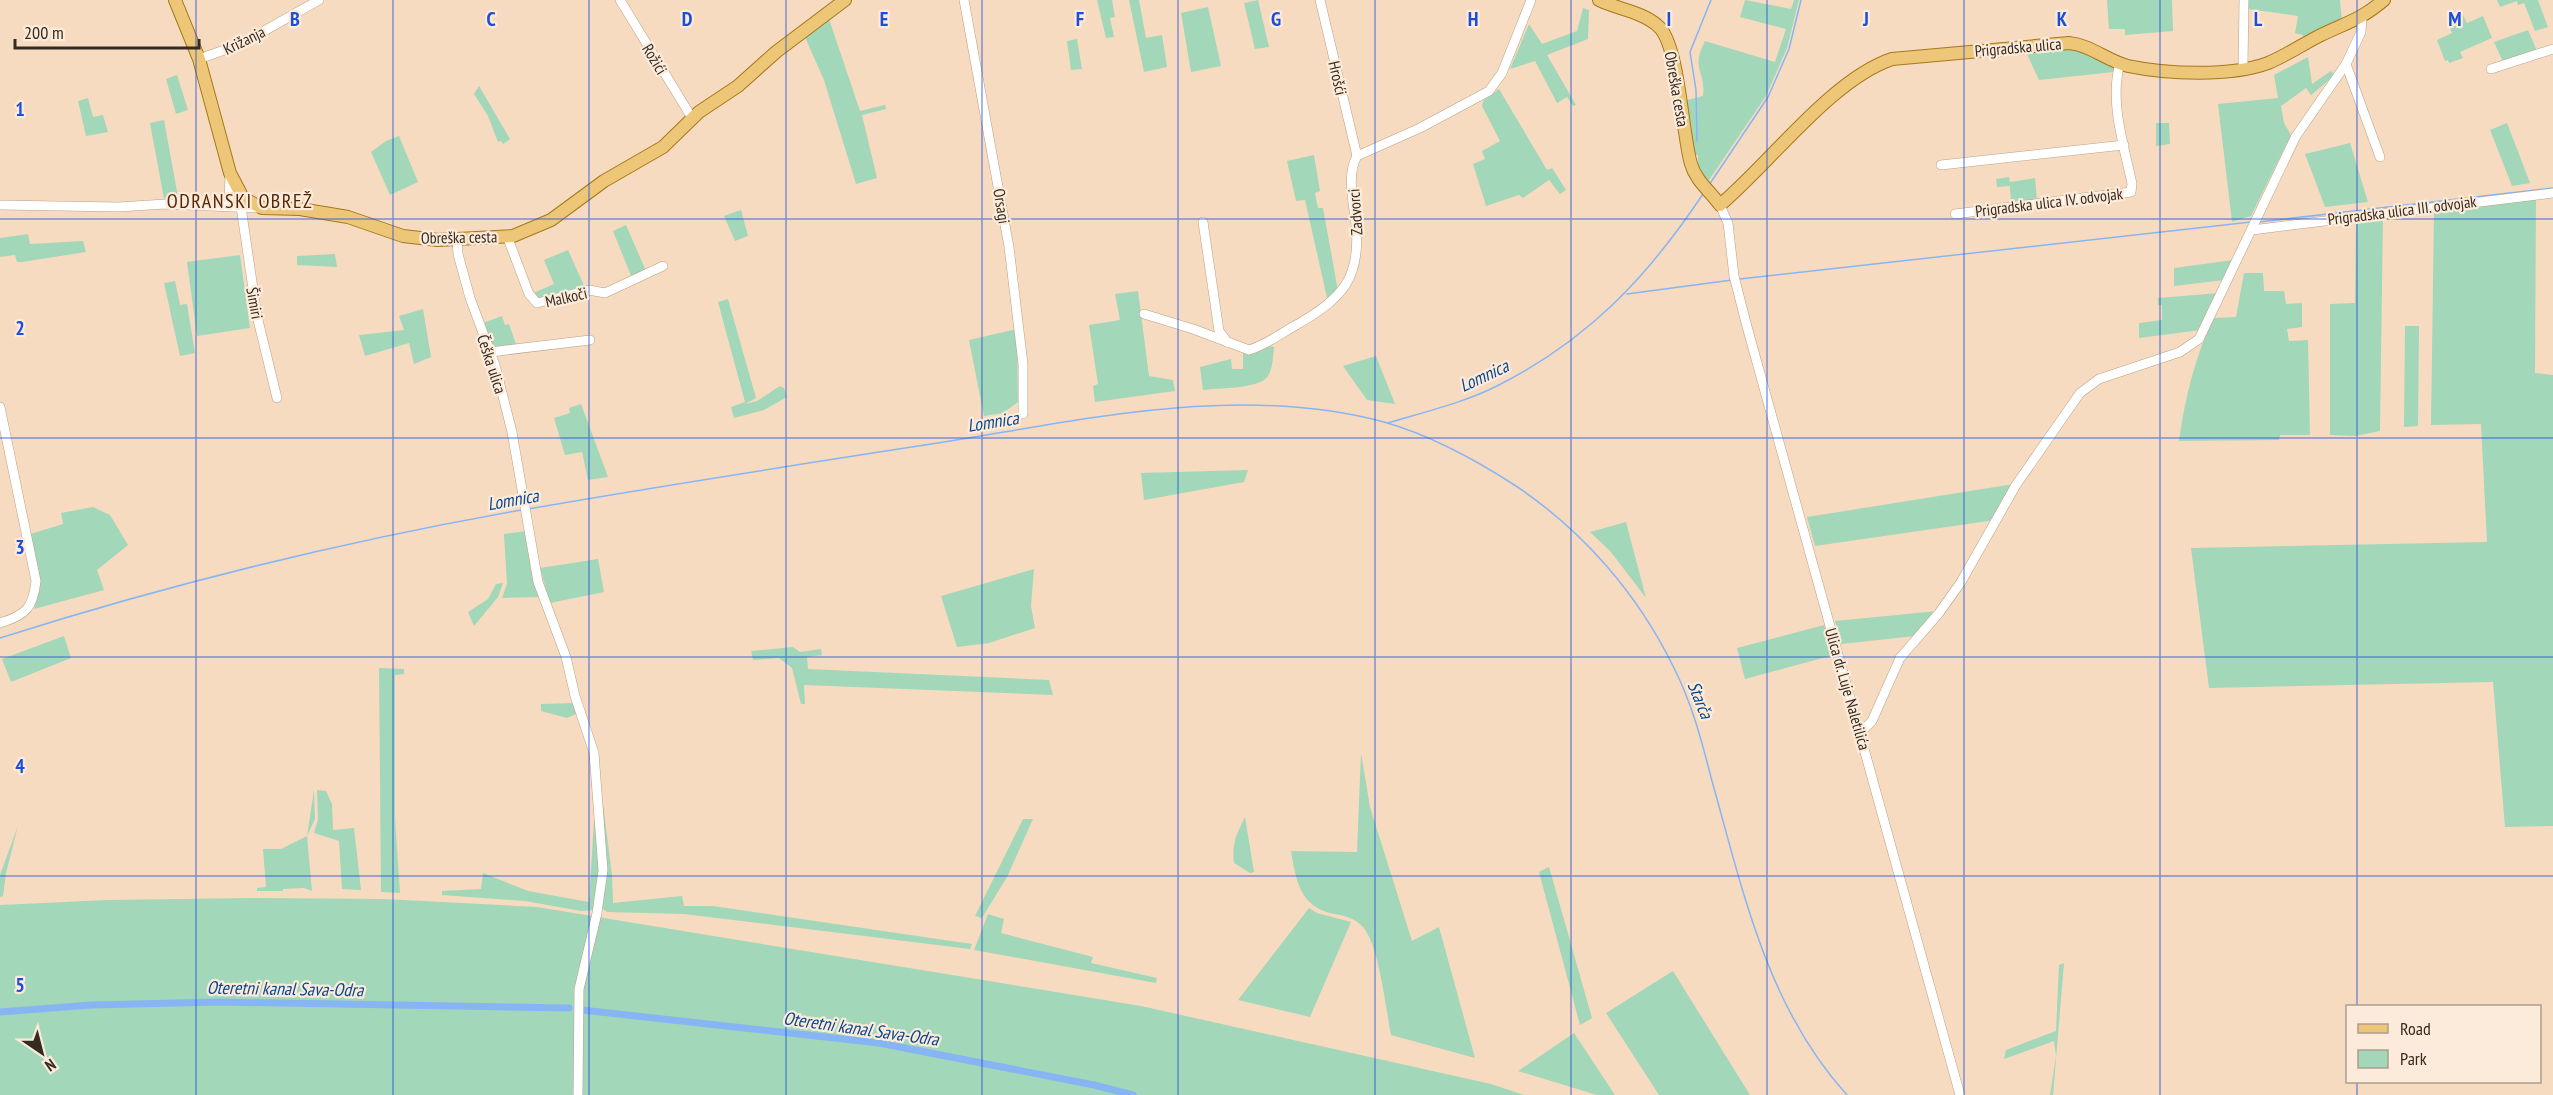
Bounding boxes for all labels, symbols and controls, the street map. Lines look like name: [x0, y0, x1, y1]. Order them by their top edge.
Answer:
text: B: [290, 6, 300, 32]
text: C: [486, 6, 496, 32]
text: D: [682, 6, 693, 32]
text: E: [880, 6, 888, 32]
text: F: [1076, 6, 1084, 32]
text: G: [1271, 6, 1281, 32]
text: H: [1468, 6, 1478, 32]
text: I: [1667, 6, 1671, 32]
text: J: [1862, 6, 1869, 32]
text: K: [2057, 6, 2068, 32]
text: L: [2254, 6, 2263, 32]
text: M: [2448, 6, 2462, 32]
scale bar: [15, 12, 200, 50]
text: 200 m: [24, 21, 64, 44]
street label: Križanja: [220, 21, 268, 59]
street label: Prigradska ulica: [1974, 33, 2062, 61]
street label: Rožići: [638, 40, 672, 78]
street label: Obreška cesta: [1661, 50, 1693, 128]
street label: Hrošći: [1324, 59, 1352, 97]
text: 1: [15, 96, 25, 122]
street label: Prigradska ulica IV. odvojak: [1974, 183, 2125, 221]
street label: Orsagi: [989, 187, 1015, 225]
district label: ODRANSKI OBREŽ: [167, 188, 313, 214]
street label: Zadvorci: [1343, 188, 1367, 236]
street label: Prigradska ulica III. odvojak: [2326, 191, 2478, 229]
street label: Obreška cesta: [421, 226, 497, 248]
street label: Malkoči: [543, 282, 589, 312]
street label: Šimiri: [242, 285, 268, 321]
text: 2: [15, 315, 25, 341]
street label: Češka ulica: [473, 332, 511, 396]
water label: Lomnica: [1456, 354, 1513, 397]
water label: Lomnica: [966, 406, 1021, 437]
water label: Lomnica: [486, 484, 541, 515]
text: 3: [15, 534, 25, 560]
street label: Ulica dr. Luje Naletilića: [1821, 626, 1875, 752]
water label: Starča: [1683, 678, 1719, 723]
text: 4: [15, 753, 25, 779]
text: 5: [15, 972, 25, 998]
water label: Oteretni kanal Sava-Odra: [207, 976, 364, 1001]
legend: [2346, 1005, 2541, 1083]
water label: Oteretni kanal Sava-Odra: [782, 1006, 941, 1051]
text: Road: [2400, 1017, 2431, 1040]
north arrow: [12, 1023, 72, 1083]
text: Park: [2400, 1047, 2427, 1070]
text: N: [41, 1055, 60, 1076]

